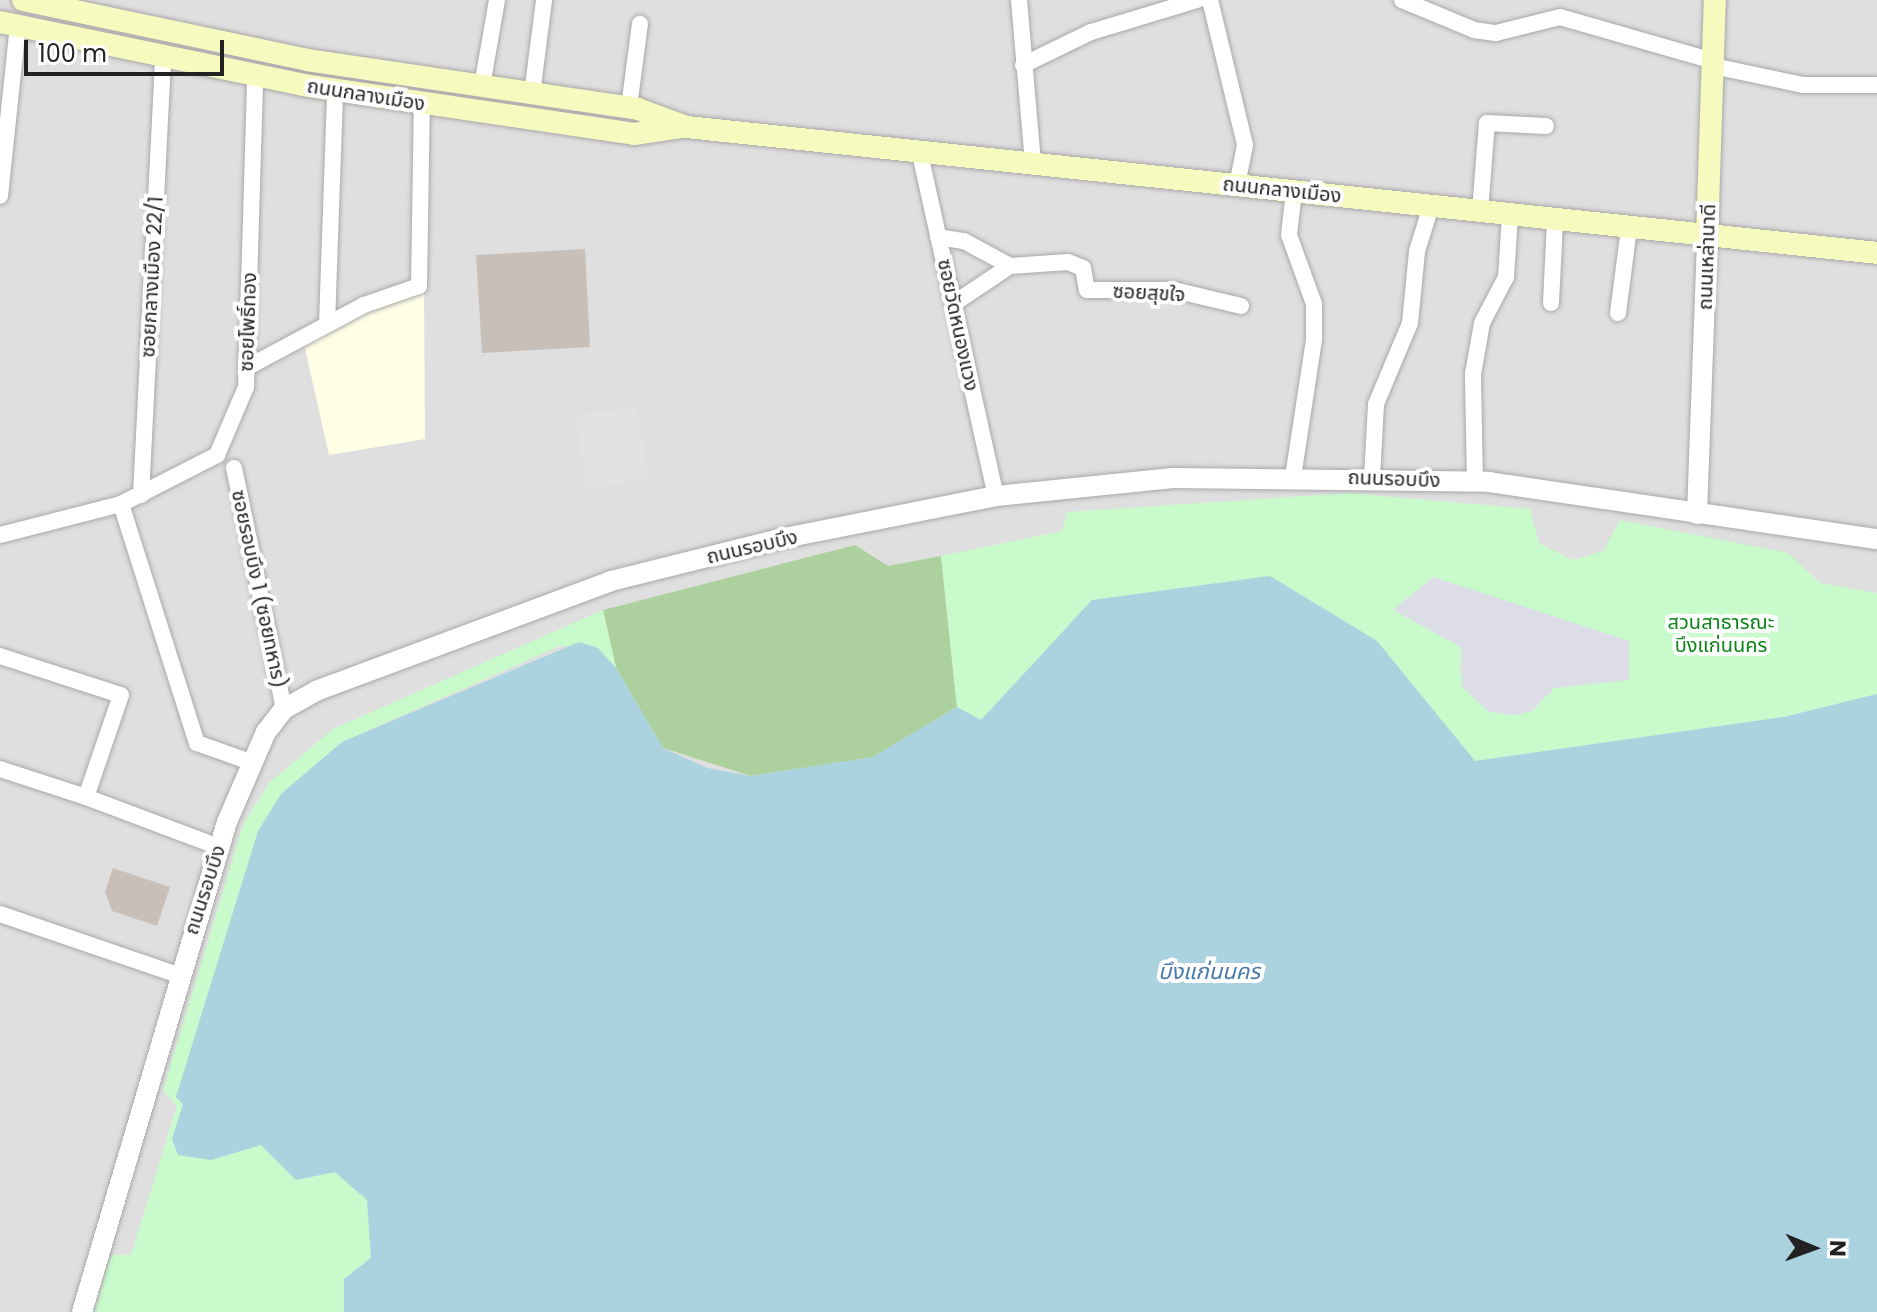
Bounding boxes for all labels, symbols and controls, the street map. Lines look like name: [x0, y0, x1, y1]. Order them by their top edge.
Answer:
scale bar: [28, 24, 228, 74]
text: 100 m: [38, 37, 107, 70]
street label: ถนนกลางเมือง: [305, 74, 427, 116]
street label: ถนนกลางเมือง: [1221, 172, 1343, 208]
street label: ซอยกลางเมือง 22/1: [136, 196, 168, 358]
street label: ถนนเหล่านาดี: [1693, 203, 1721, 311]
street label: ซอยวัดหนองแวง: [932, 257, 984, 393]
street label: ซอยโพธิ์ทอง: [234, 272, 262, 372]
street label: ซอยสุขใจ: [1112, 279, 1186, 307]
street label: ถนนรอบบึง: [1347, 465, 1441, 493]
street label: ซอยรอบบึง 1 (ซอยทหาร): [226, 488, 292, 690]
street label: ถนนรอบบึง: [704, 525, 800, 569]
park label: สวนสาธารณะ บึงแก่นนคร: [1668, 610, 1774, 657]
street label: ถนนรอบบึง: [179, 842, 231, 938]
water label: บึงแก่นนคร: [1158, 959, 1260, 985]
north arrow: [1773, 1208, 1853, 1288]
text: N: [1822, 1240, 1853, 1257]

